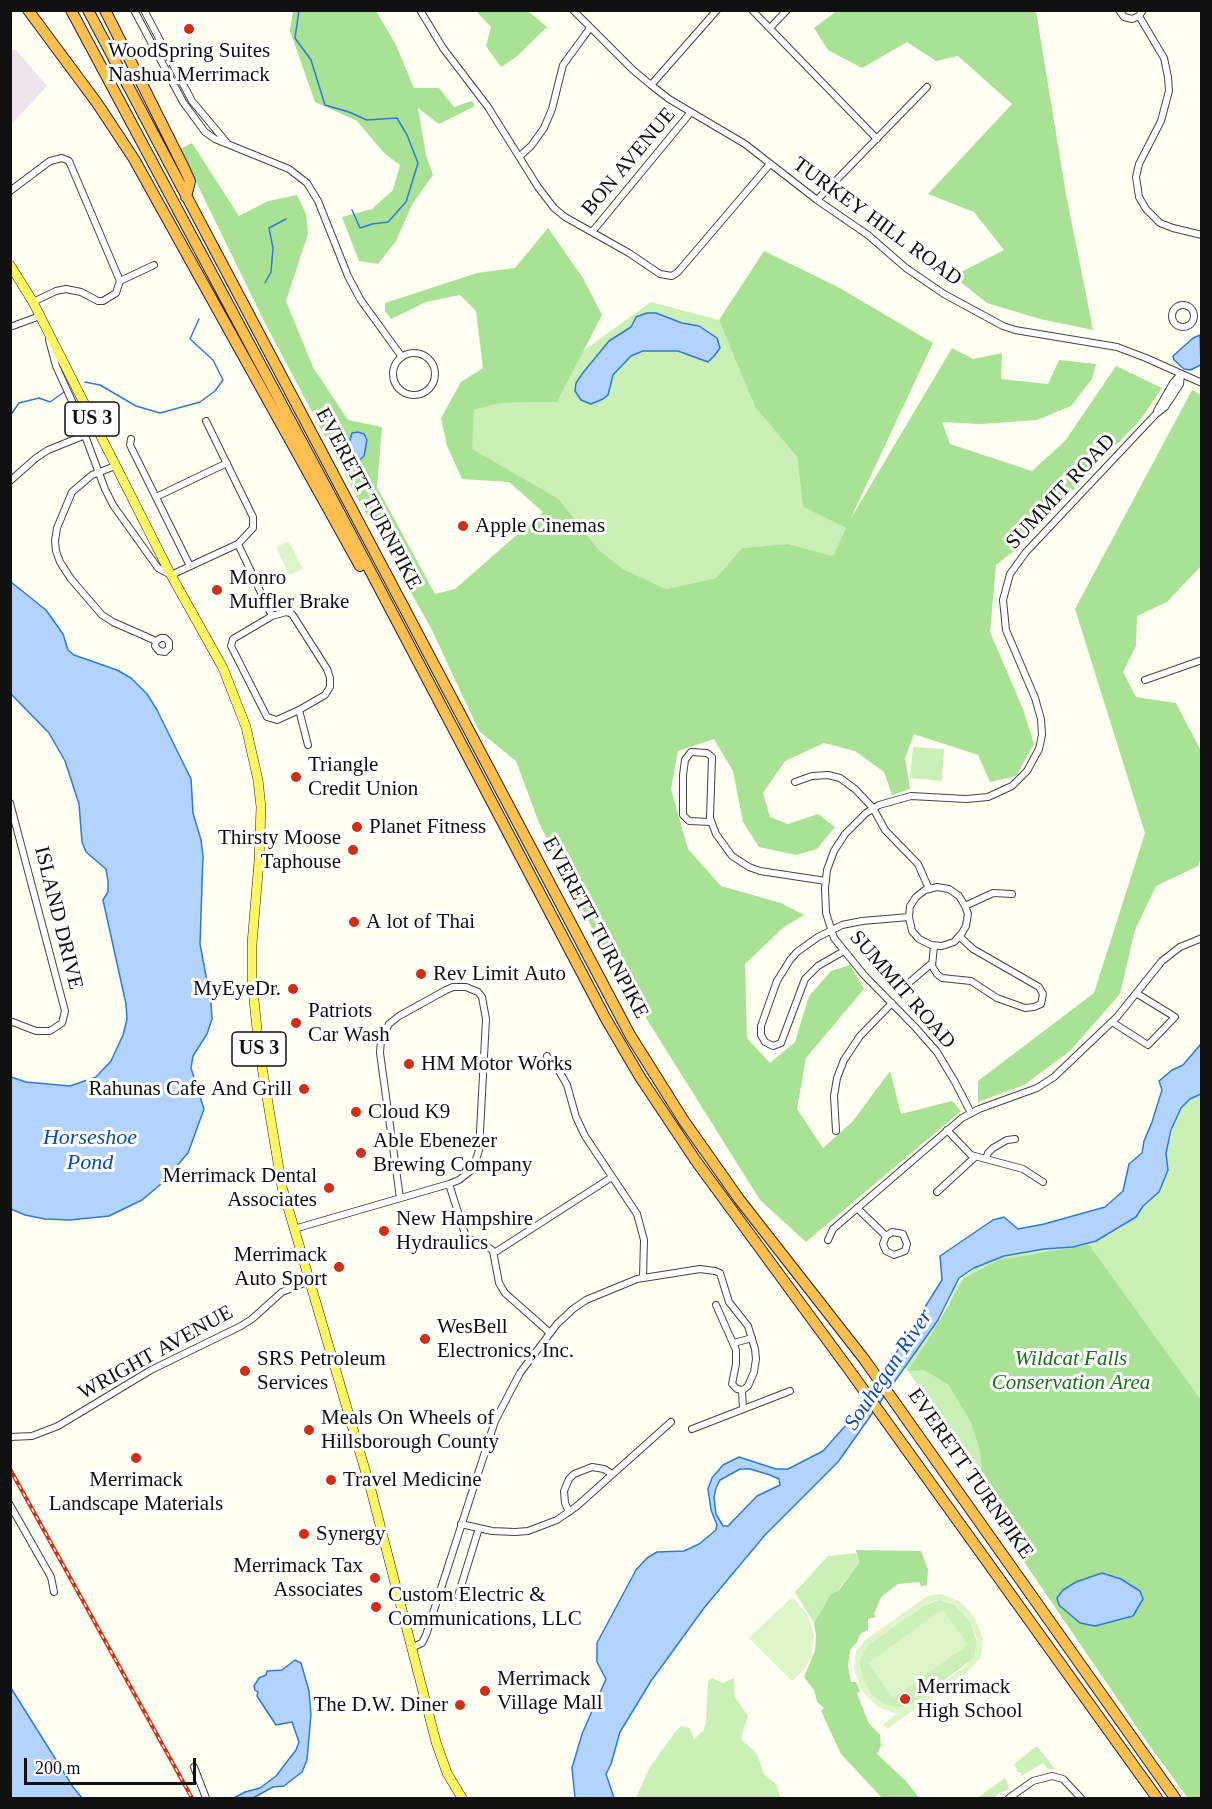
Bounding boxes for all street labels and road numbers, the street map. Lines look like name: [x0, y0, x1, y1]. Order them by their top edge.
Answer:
street label: BON AVENUE: [577, 103, 681, 221]
street label: TURKEY HILL ROAD: [787, 152, 967, 292]
road number: US 3: [65, 402, 119, 436]
street label: EVERETT TURNPIKE: [309, 404, 427, 594]
street label: SUMMIT ROAD: [1001, 429, 1121, 555]
street label: EVERETT TURNPIKE: [536, 833, 654, 1023]
street label: ISLAND DRIVE: [28, 844, 88, 992]
street label: SUMMIT ROAD: [844, 926, 960, 1054]
road number: US 3: [232, 1032, 286, 1066]
street label: WRIGHT AVENUE: [74, 1300, 238, 1406]
street label: EVERETT TURNPIKE: [902, 1384, 1038, 1564]

